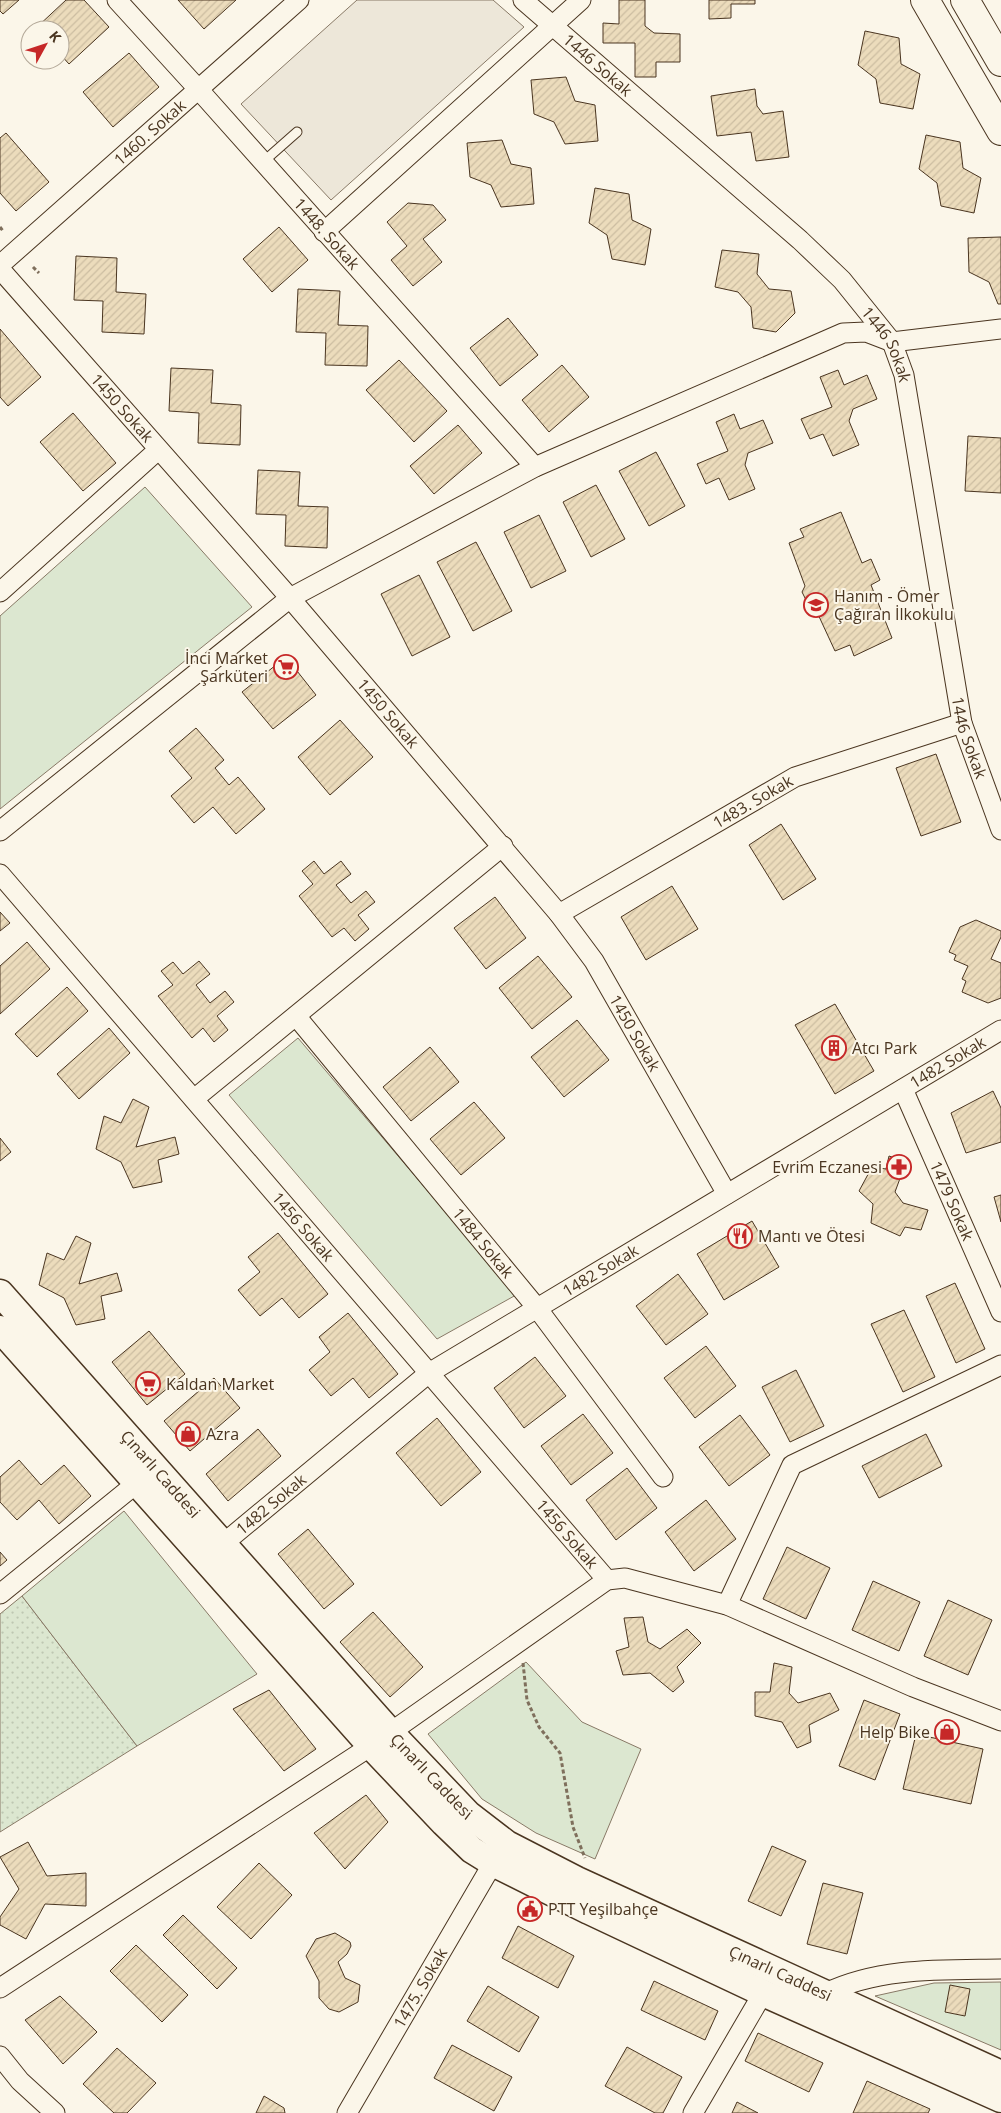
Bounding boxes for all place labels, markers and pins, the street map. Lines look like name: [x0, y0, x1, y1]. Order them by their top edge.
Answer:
place label: Hanım - Ömer Çağıran İlkokulu: [834, 585, 954, 625]
school or university icon: Hanım - Ömer Çağıran İlkokulu: [803, 592, 829, 618]
place label: İnci Market Şarküteri: [185, 647, 268, 687]
supermarket icon: İnci Market Şarküteri: [273, 654, 299, 680]
building icon: Atcı Park: [821, 1035, 847, 1061]
place label: Atcı Park: [852, 1037, 918, 1059]
pharmacy icon: Evrim Eczanesi: [886, 1154, 912, 1180]
place label: Evrim Eczanesi: [772, 1156, 882, 1178]
restaurant icon: Mantı ve Ötesi: [727, 1223, 753, 1249]
place label: Mantı ve Ötesi: [758, 1225, 865, 1247]
supermarket icon: Kaldan Market: [135, 1371, 161, 1397]
place label: Kaldan Market: [166, 1373, 275, 1395]
shop icon: Azra: [175, 1421, 201, 1447]
place label: Azra: [206, 1423, 239, 1445]
shop icon: Help Bike: [934, 1719, 960, 1745]
place label: Help Bike: [859, 1721, 930, 1743]
public building icon: PTT Yeşilbahçe: [517, 1896, 543, 1922]
place label: PTT Yeşilbahçe: [548, 1898, 658, 1920]

